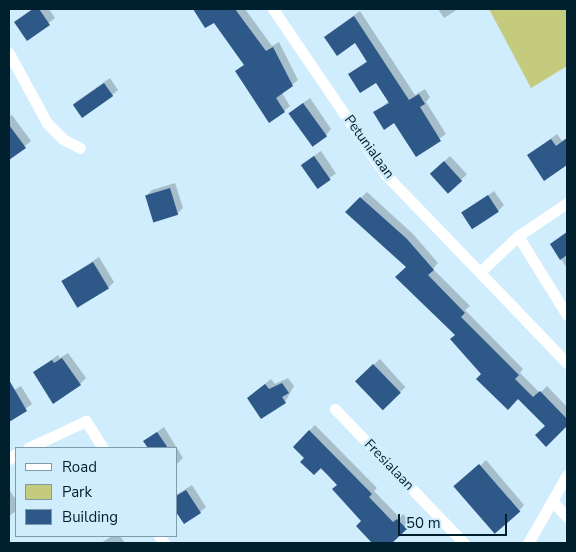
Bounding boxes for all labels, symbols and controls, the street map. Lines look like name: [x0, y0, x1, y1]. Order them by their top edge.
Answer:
street label: Petunialaan: [340, 112, 398, 182]
street label: Fresialaan: [361, 436, 417, 494]
legend: [15, 447, 178, 537]
text: Road: [62, 457, 97, 477]
text: Park: [62, 482, 92, 502]
scale bar: [401, 504, 510, 536]
text: Building: [62, 507, 118, 527]
text: 50 m: [406, 513, 441, 533]

